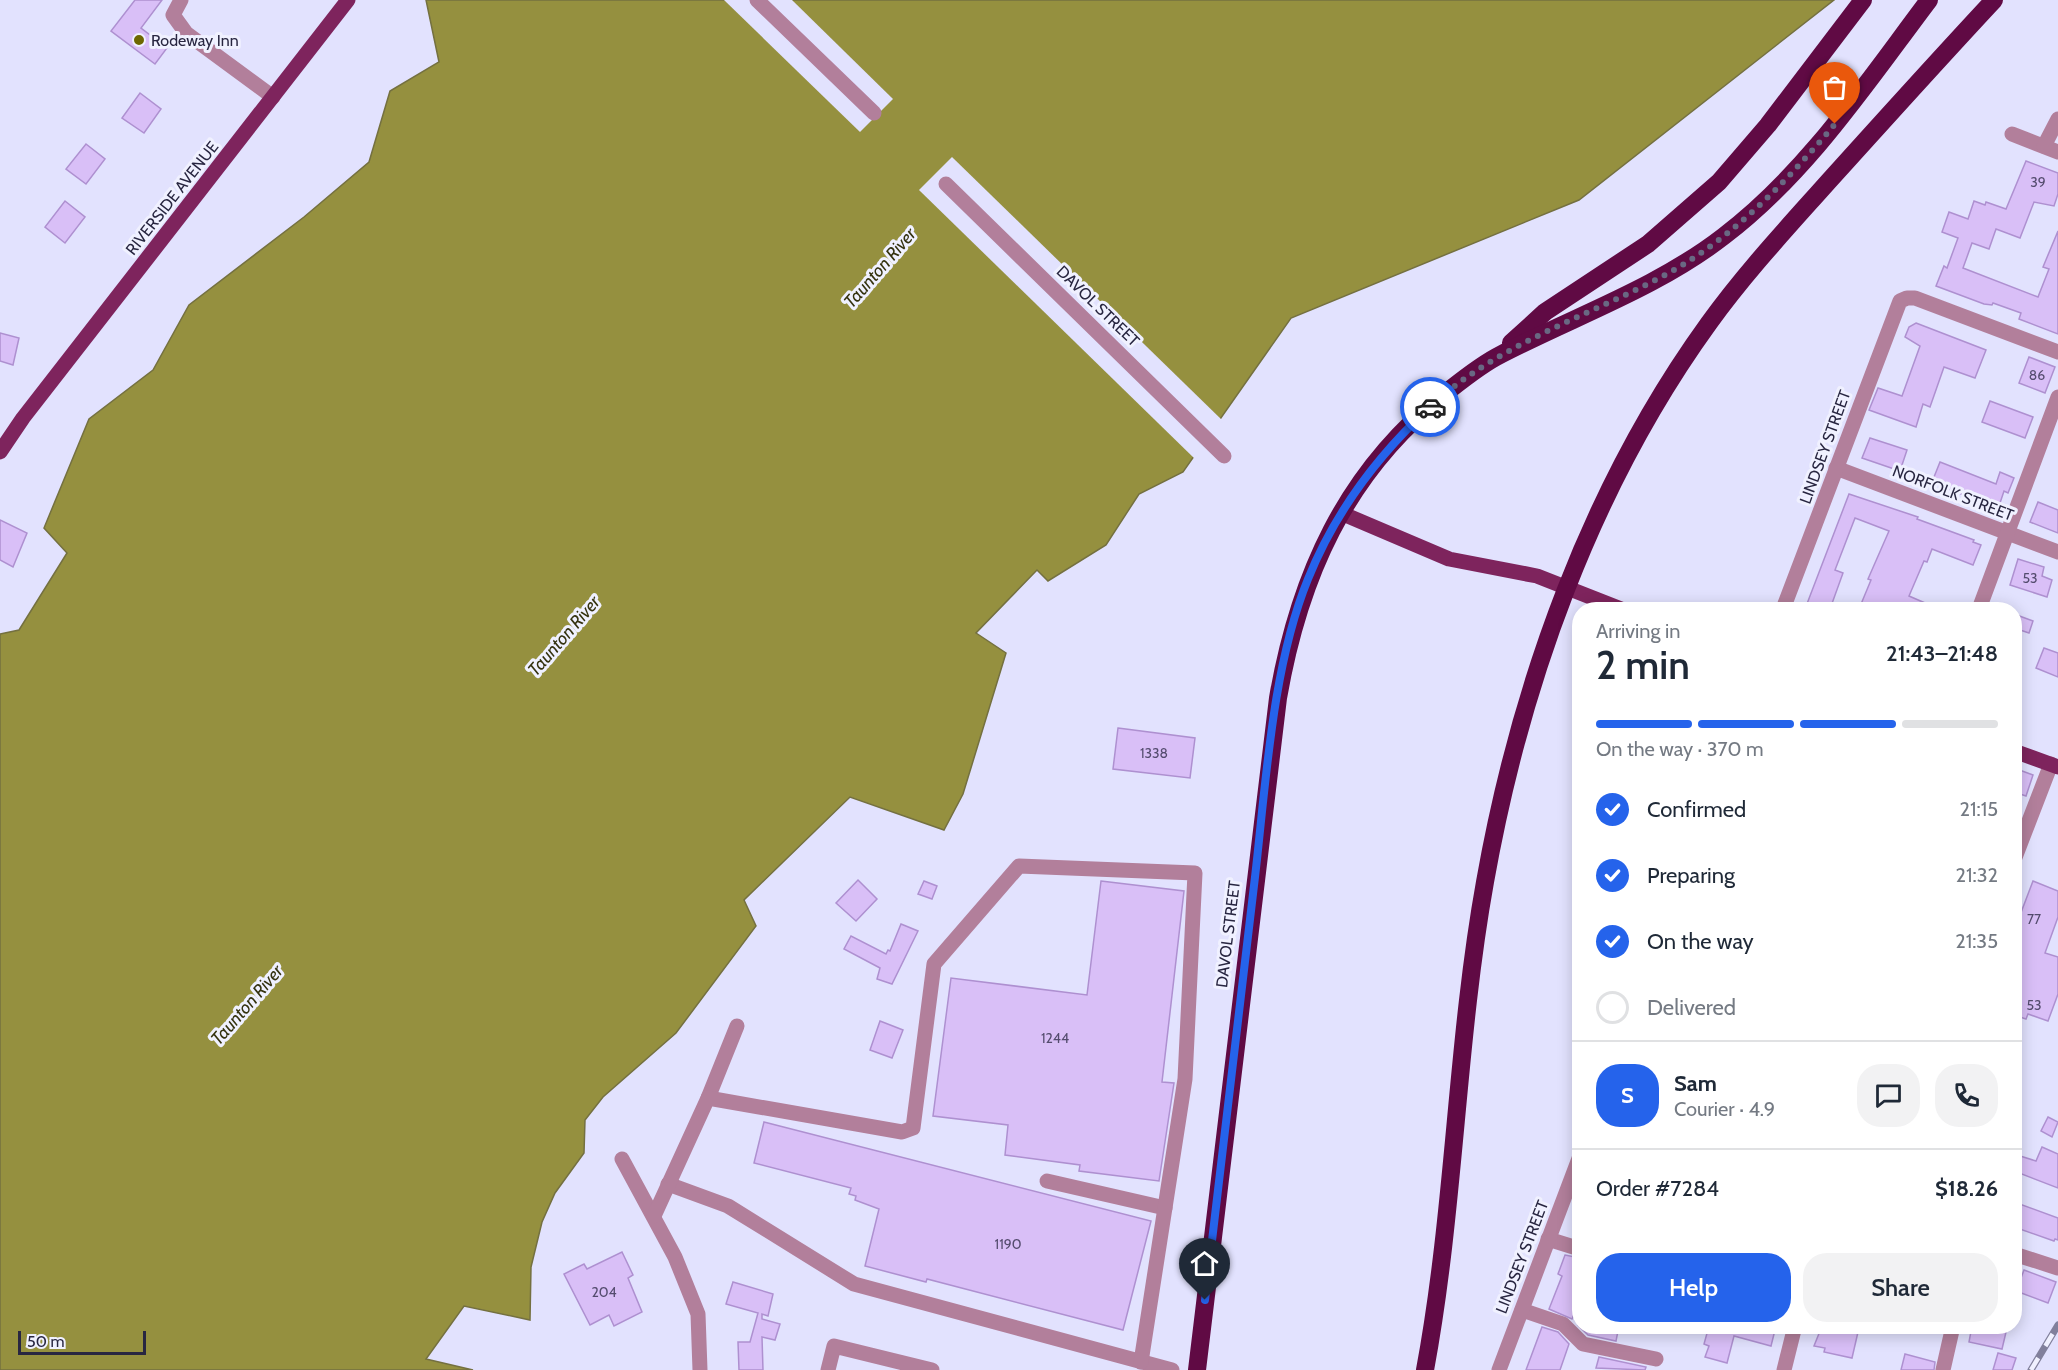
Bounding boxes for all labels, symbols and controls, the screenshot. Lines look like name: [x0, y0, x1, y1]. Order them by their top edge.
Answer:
place label: Rodeway Inn: [151, 31, 239, 50]
marker: Rodeway Inn: [132, 33, 146, 47]
pin: [1809, 62, 1860, 124]
icon: bag: [1818, 71, 1851, 104]
street label: RIVERSIDE AVENUE: [122, 137, 222, 259]
house number: 39: [2030, 173, 2046, 191]
water label: Taunton River: [839, 222, 922, 313]
street label: DAVOL STREET: [1053, 262, 1144, 351]
house number: 86: [2029, 366, 2045, 384]
courier: [1400, 377, 1460, 437]
street label: LINDSEY STREET: [1796, 387, 1855, 506]
icon: car: [1414, 391, 1447, 424]
street label: NORFOLK STREET: [1890, 461, 2017, 525]
house number: 53: [2022, 569, 2038, 587]
water label: Taunton River: [523, 590, 606, 681]
text: Arriving in: [1596, 619, 1680, 643]
text: 21:43–21:48: [1886, 640, 1998, 667]
text: 2 min: [1596, 641, 1690, 689]
text: On the way · 370 m: [1596, 737, 1763, 761]
house number: 1338: [1140, 744, 1168, 762]
icon: check: [1596, 793, 1629, 826]
text: Confirmed: [1647, 796, 1746, 823]
text: 21:15: [1960, 797, 1998, 821]
icon: check: [1596, 859, 1629, 892]
text: Preparing: [1647, 862, 1735, 889]
text: 21:32: [1956, 863, 1998, 887]
street label: DAVOL STREET: [1212, 879, 1244, 989]
house number: 77: [2027, 910, 2041, 928]
icon: check: [1596, 925, 1629, 958]
text: On the way: [1647, 928, 1754, 955]
text: 21:35: [1955, 929, 1998, 953]
water label: Taunton River: [206, 959, 289, 1050]
text: Delivered: [1647, 994, 1736, 1021]
house number: 53: [2026, 996, 2042, 1014]
house number: 1244: [1041, 1029, 1069, 1047]
button: chat: [1857, 1064, 1920, 1127]
button: phone: [1935, 1064, 1998, 1127]
text: Sam: [1674, 1070, 1717, 1097]
text: S: [1621, 1082, 1634, 1109]
text: Courier · 4.9: [1674, 1097, 1775, 1121]
text: Order #7284: [1596, 1175, 1719, 1202]
text: $18.26: [1935, 1175, 1998, 1202]
street label: LINDSEY STREET: [1492, 1197, 1552, 1316]
house number: 1190: [995, 1235, 1022, 1253]
pin: [1179, 1238, 1230, 1300]
icon: home: [1188, 1247, 1221, 1280]
button: Help: [1596, 1253, 1791, 1322]
button: Share: [1803, 1253, 1998, 1322]
house number: 204: [591, 1283, 617, 1301]
scale bar: [18, 1328, 146, 1356]
text: 50 m: [27, 1332, 64, 1351]

